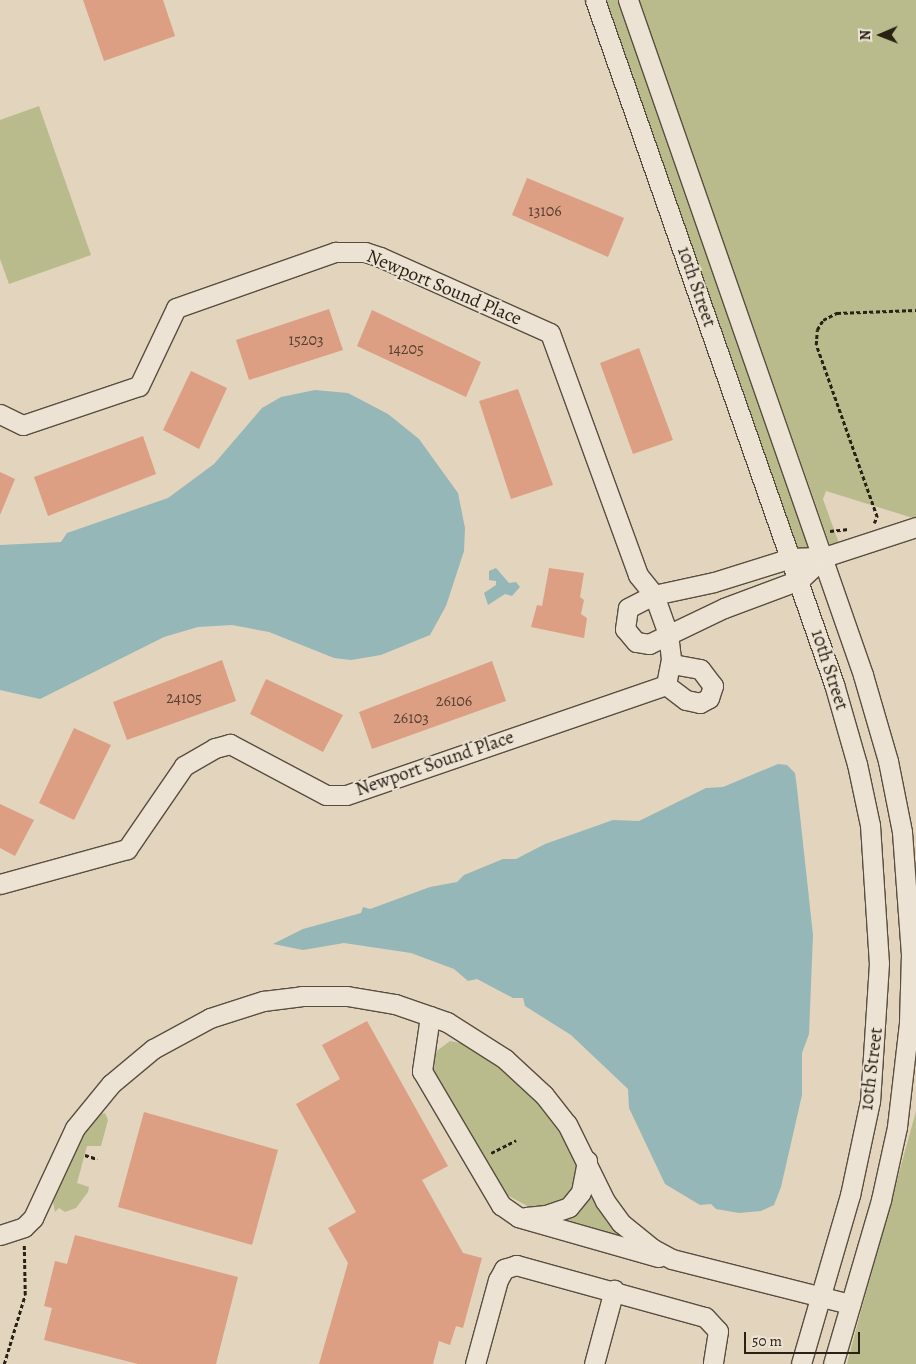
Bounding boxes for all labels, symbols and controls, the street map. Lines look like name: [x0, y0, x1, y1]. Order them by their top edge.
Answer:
north arrow: [856, 10, 906, 60]
text: N: [856, 30, 875, 41]
house number: 13106: [528, 201, 562, 221]
street label: 10th Street: [672, 244, 720, 330]
street label: Newport Sound Place: [363, 245, 525, 331]
house number: 15203: [288, 330, 324, 350]
house number: 14205: [388, 339, 424, 359]
street label: 10th Street: [805, 627, 853, 713]
house number: 24105: [166, 688, 202, 708]
house number: 26106: [436, 691, 472, 711]
house number: 26103: [393, 708, 429, 728]
street label: Newport Sound Place: [353, 726, 517, 802]
street label: 10th Street: [856, 1026, 888, 1112]
scale bar: [746, 1322, 862, 1354]
text: 50 m: [752, 1331, 782, 1351]

